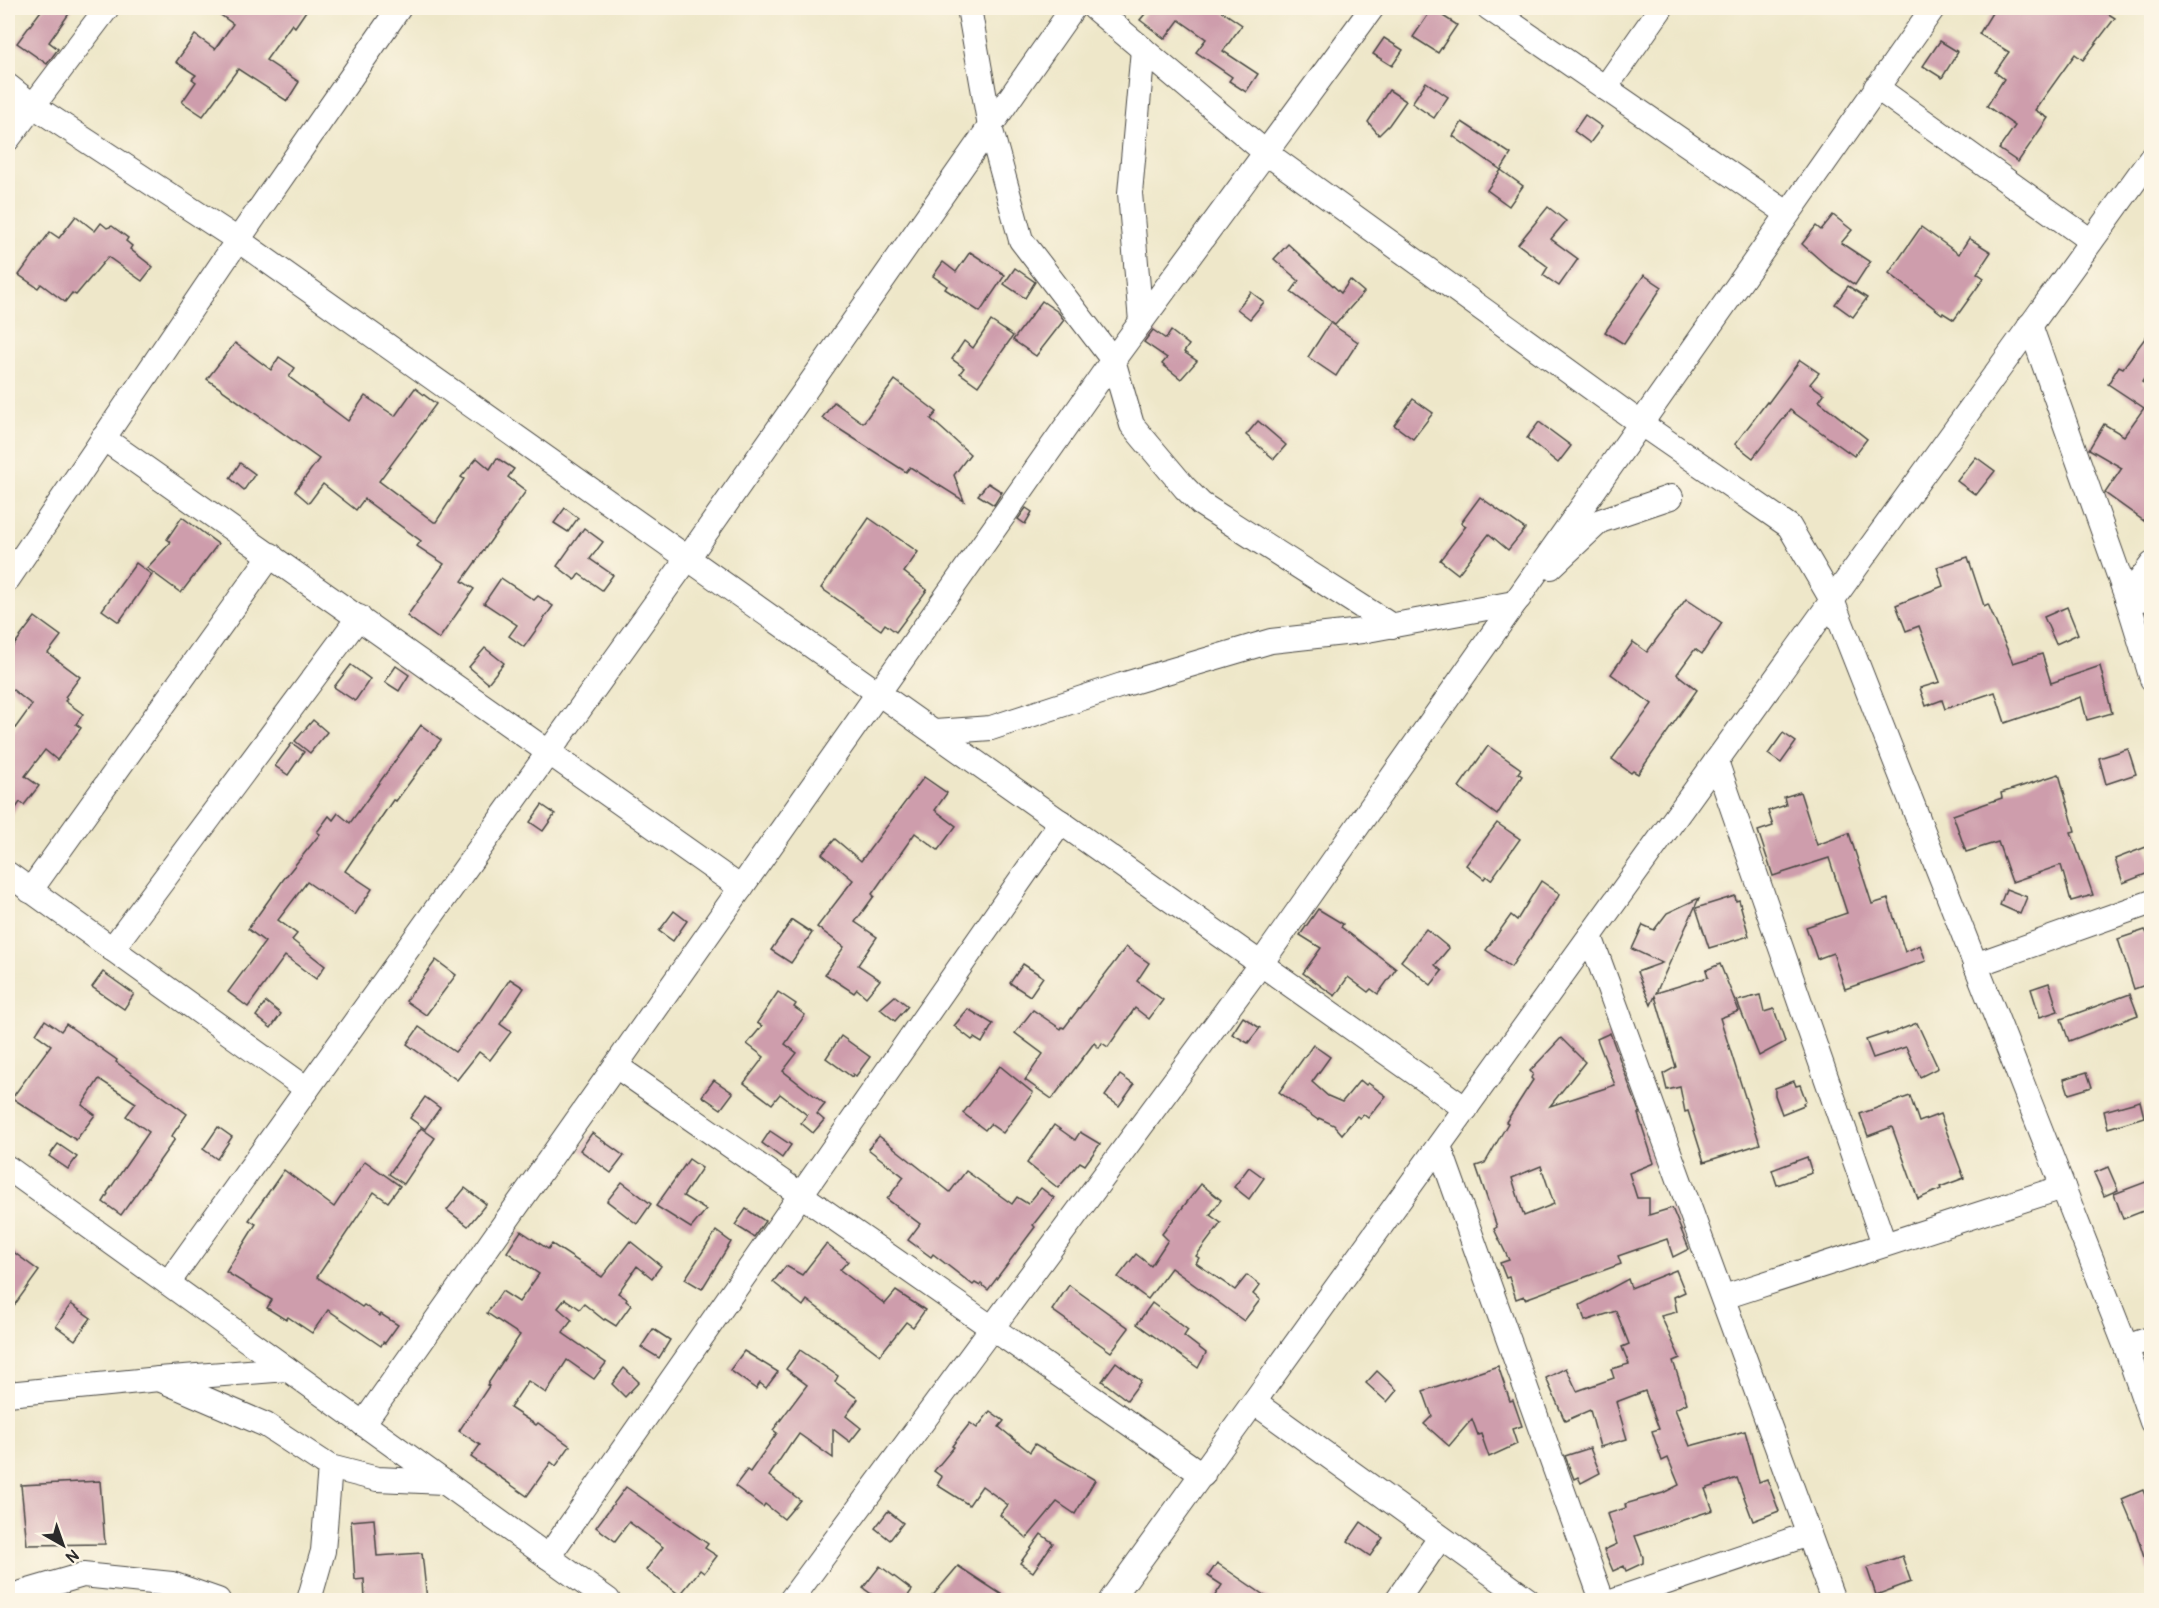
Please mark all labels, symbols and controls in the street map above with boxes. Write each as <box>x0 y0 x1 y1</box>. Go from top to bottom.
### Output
north arrow <box>33 1515 93 1575</box>
text: N <box>61 1545 83 1567</box>

